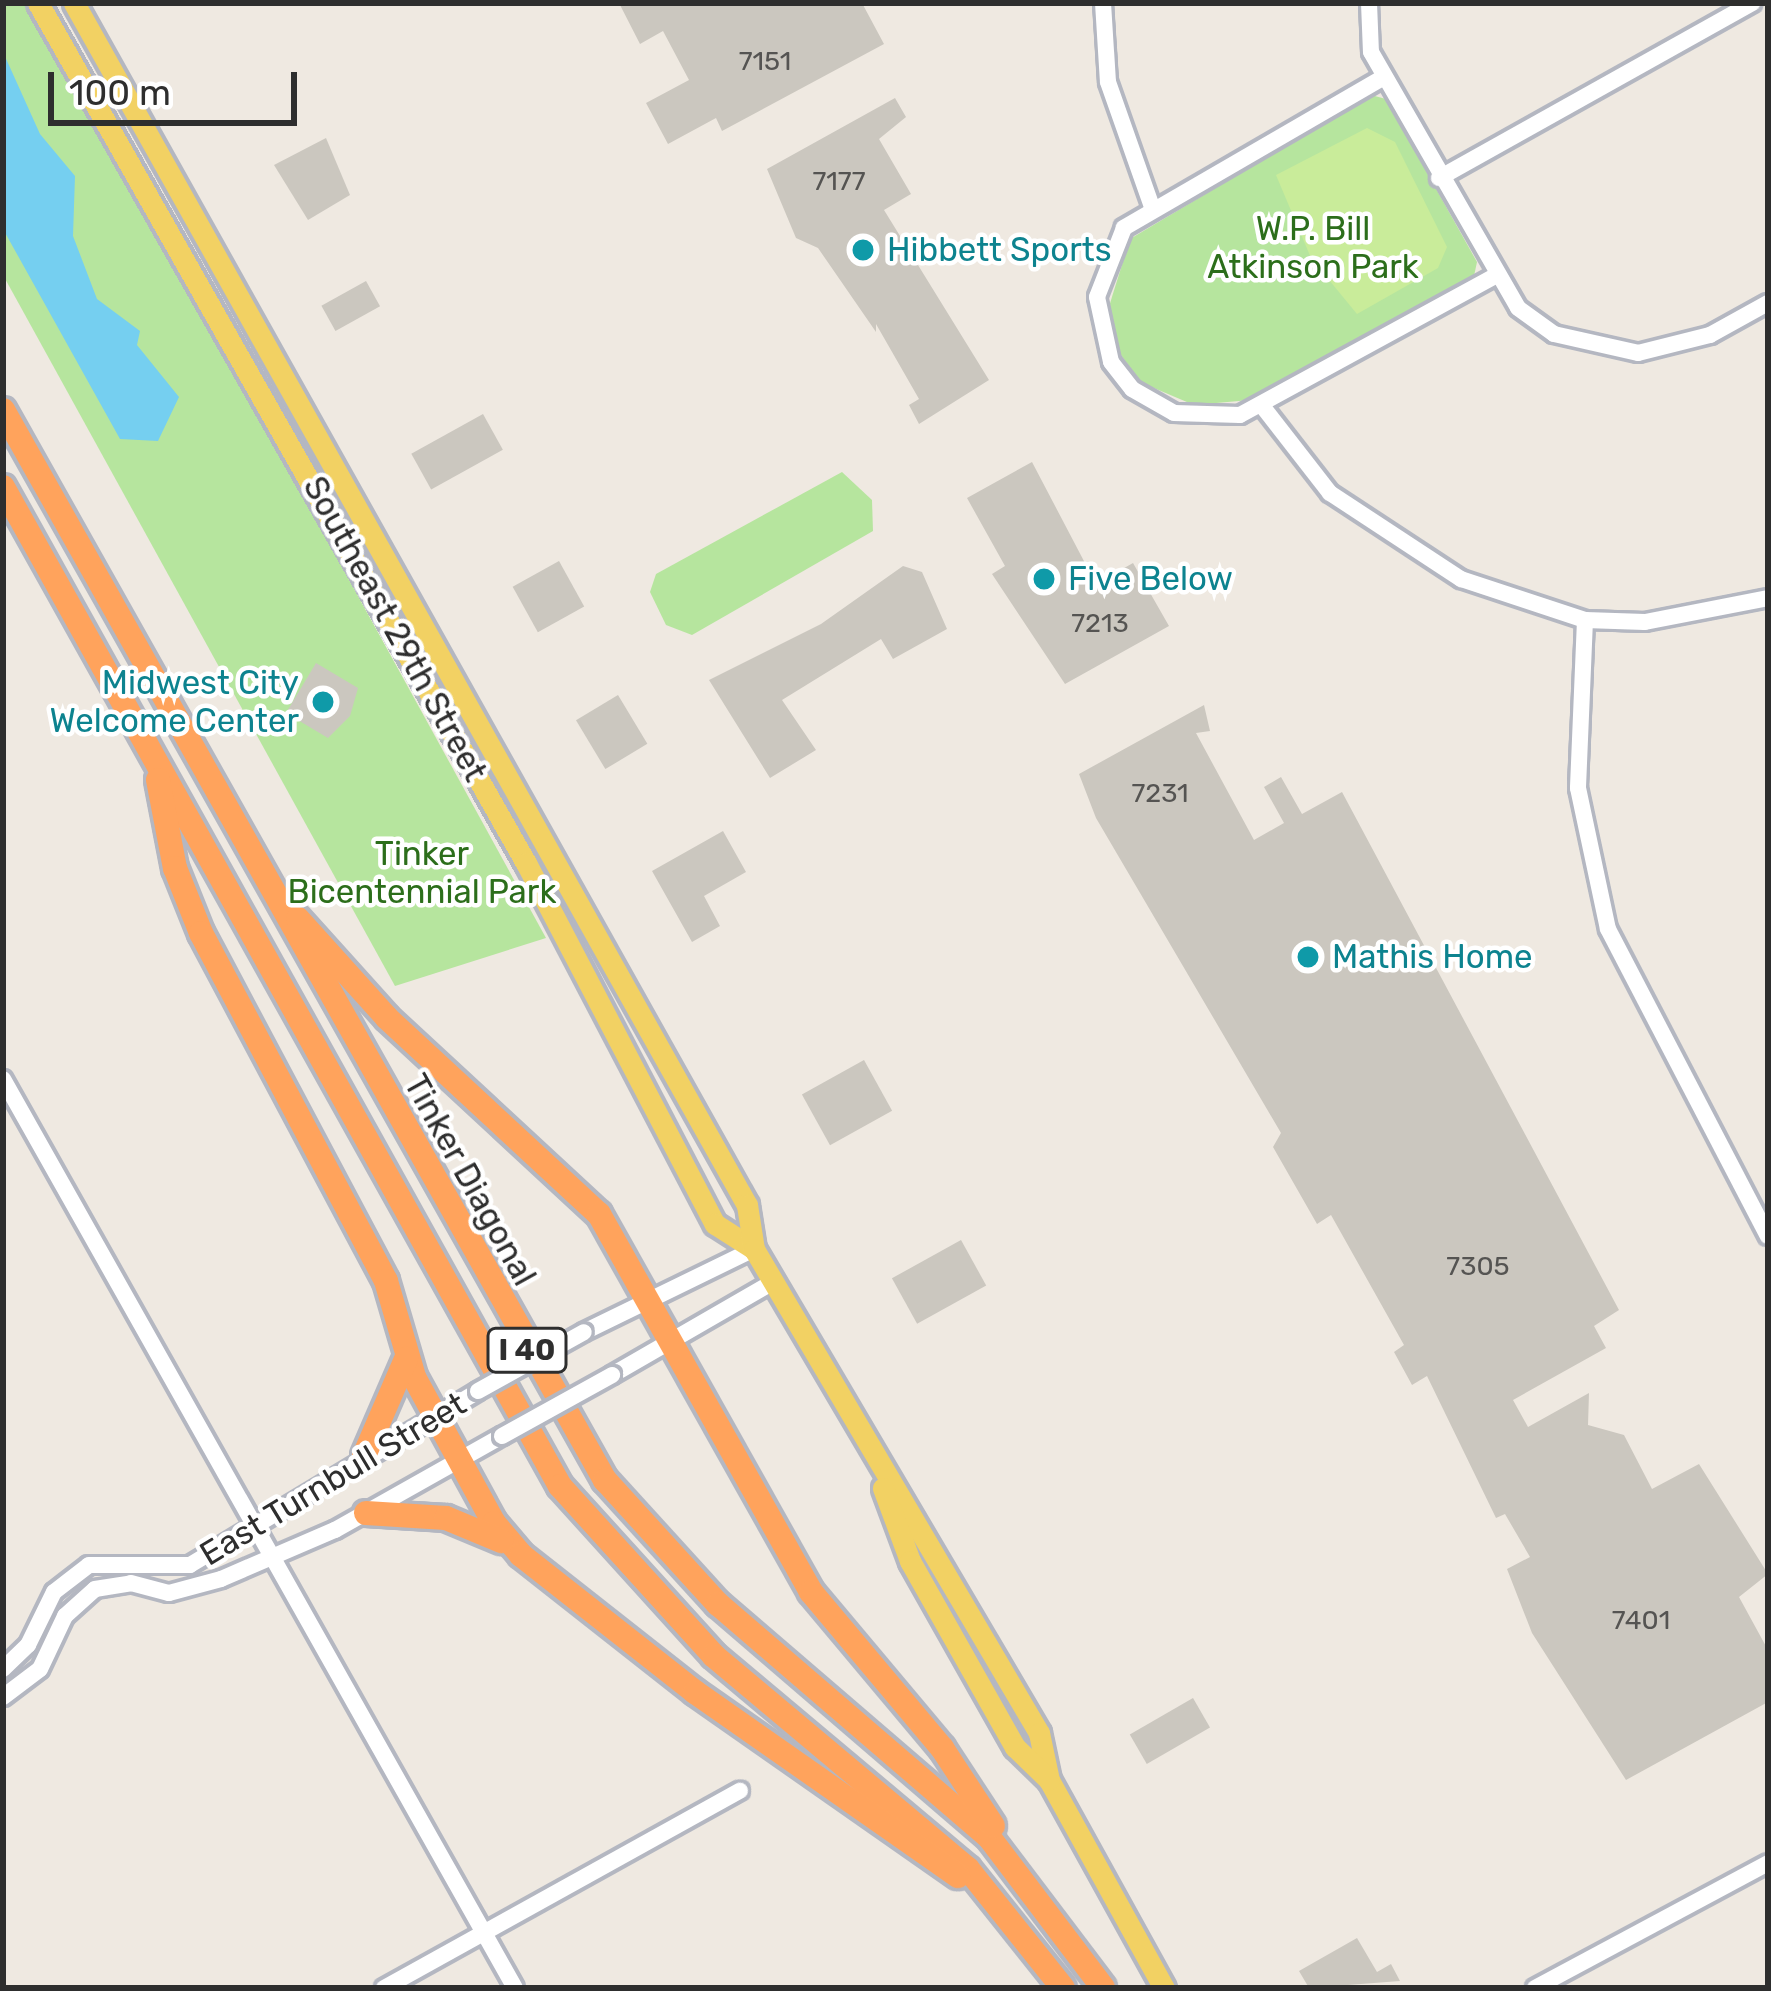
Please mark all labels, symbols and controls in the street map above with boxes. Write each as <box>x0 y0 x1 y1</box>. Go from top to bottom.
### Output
house number: 7151 <box>739 46 791 78</box>
scale bar <box>54 48 303 122</box>
text: 100 m <box>69 71 171 114</box>
house number: 7177 <box>812 166 866 198</box>
park label: W.P. Bill Atkinson Park <box>1207 209 1419 287</box>
place label: Hibbett Sports <box>887 230 1111 270</box>
marker: Hibbett Sports <box>850 237 876 263</box>
street label: Southeast 29th Street <box>295 470 495 788</box>
place label: Five Below <box>1068 559 1233 599</box>
marker: Five Below <box>1031 566 1057 592</box>
house number: 7213 <box>1071 608 1129 640</box>
place label: Midwest City Welcome Center <box>50 663 299 741</box>
marker: Midwest City Welcome Center <box>310 689 336 715</box>
house number: 7231 <box>1132 778 1188 810</box>
park label: Tinker Bicentennial Park <box>288 834 556 912</box>
place label: Mathis Home <box>1332 937 1532 977</box>
marker: Mathis Home <box>1295 944 1321 970</box>
street label: Tinker Diagonal <box>395 1067 545 1293</box>
house number: 7305 <box>1446 1251 1510 1283</box>
road number: I 40 <box>485 1326 569 1374</box>
street label: East Turnbull Street <box>193 1384 473 1574</box>
house number: 7401 <box>1612 1605 1670 1637</box>

